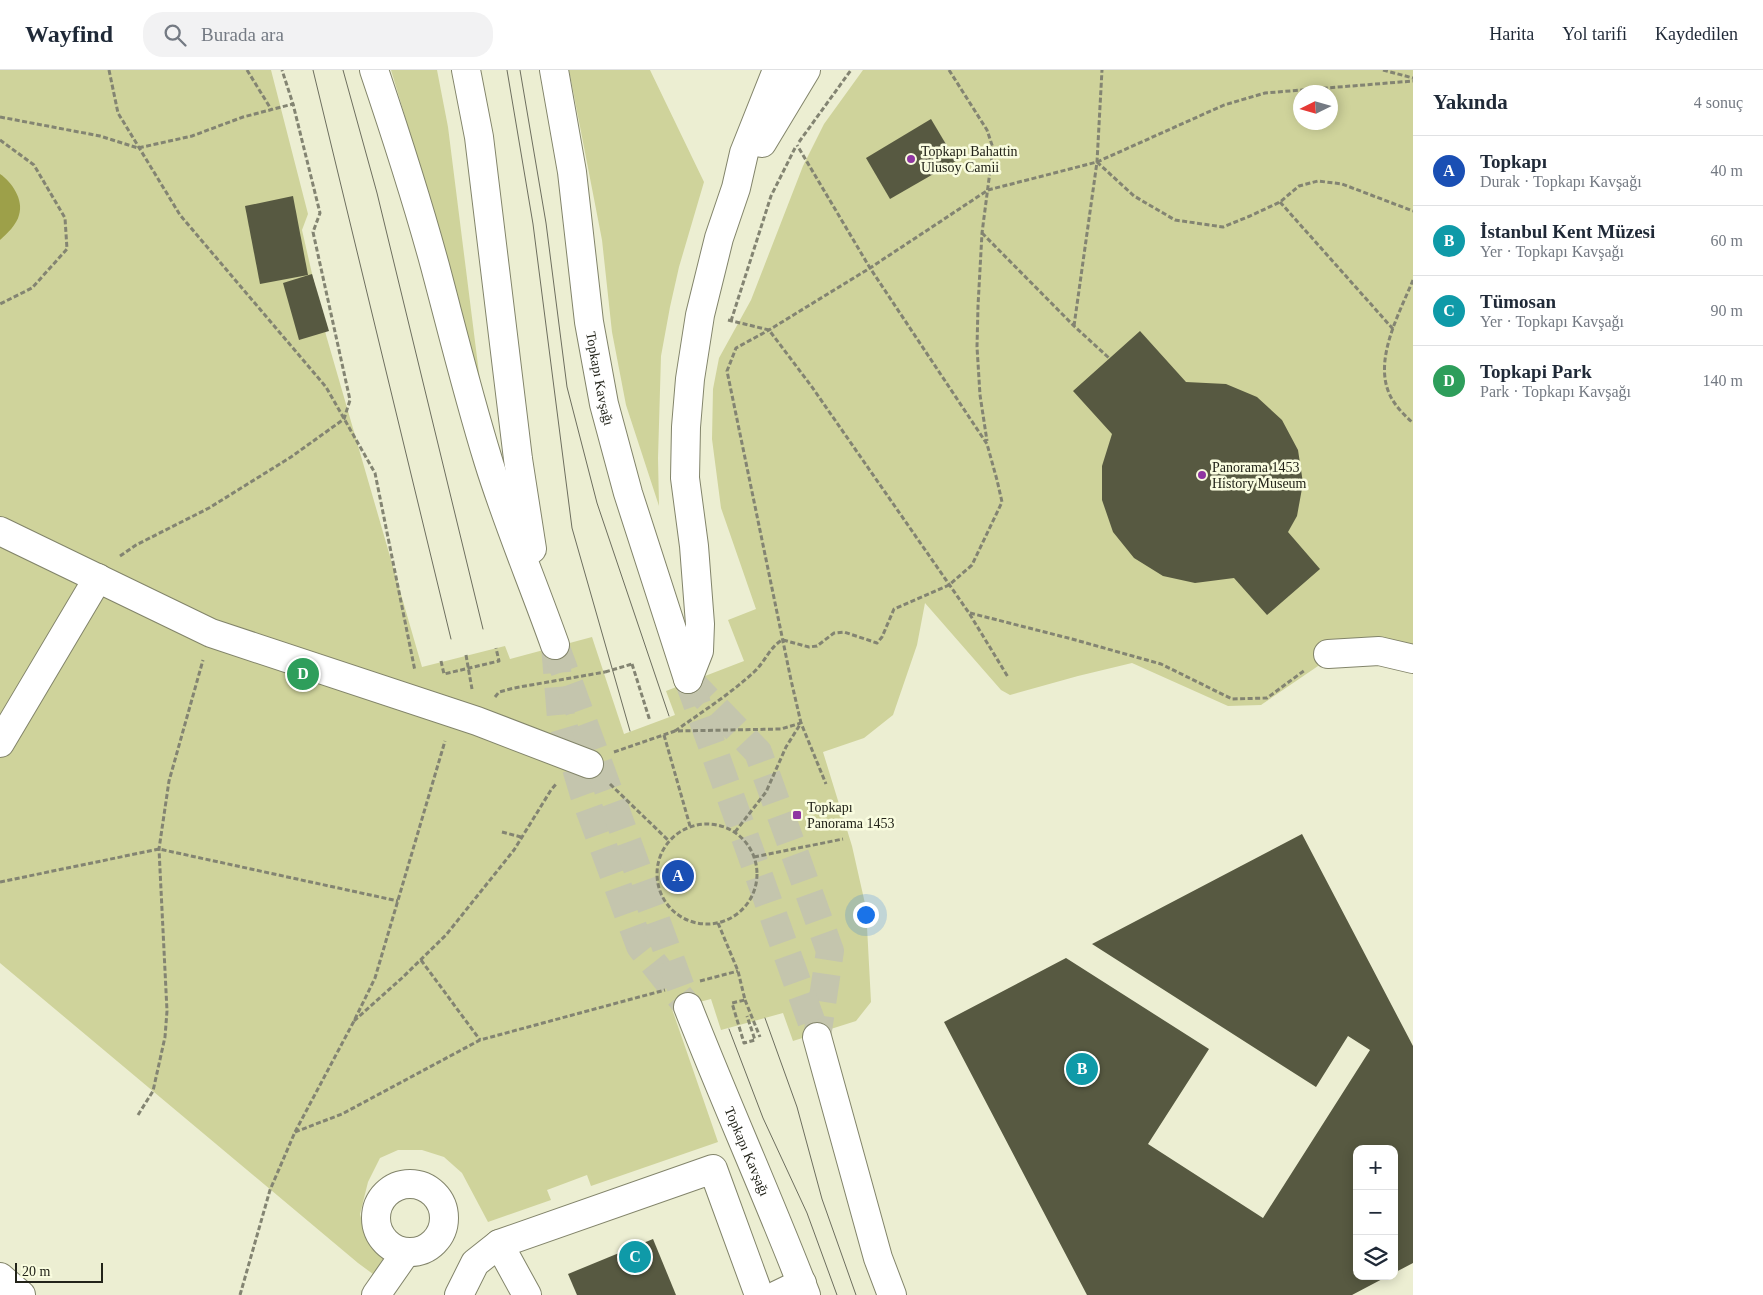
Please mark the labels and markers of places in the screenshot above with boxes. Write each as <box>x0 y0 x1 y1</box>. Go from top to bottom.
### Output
place label: Topkapı Bahattin Ulusoy Camii <box>921 144 1018 175</box>
marker: Topkapı Bahattin Ulusoy Camii <box>905 153 917 165</box>
place label: Panorama 1453 History Museum <box>1212 460 1307 491</box>
marker: Panorama 1453 History Museum <box>1196 469 1208 481</box>
pin: D <box>287 655 319 693</box>
place label: Topkapı Panorama 1453 <box>807 800 894 831</box>
marker: Topkapı Panorama 1453 <box>791 809 803 821</box>
pin: A <box>662 857 694 895</box>
pin: B <box>1066 1050 1098 1088</box>
pin: C <box>619 1238 651 1276</box>

